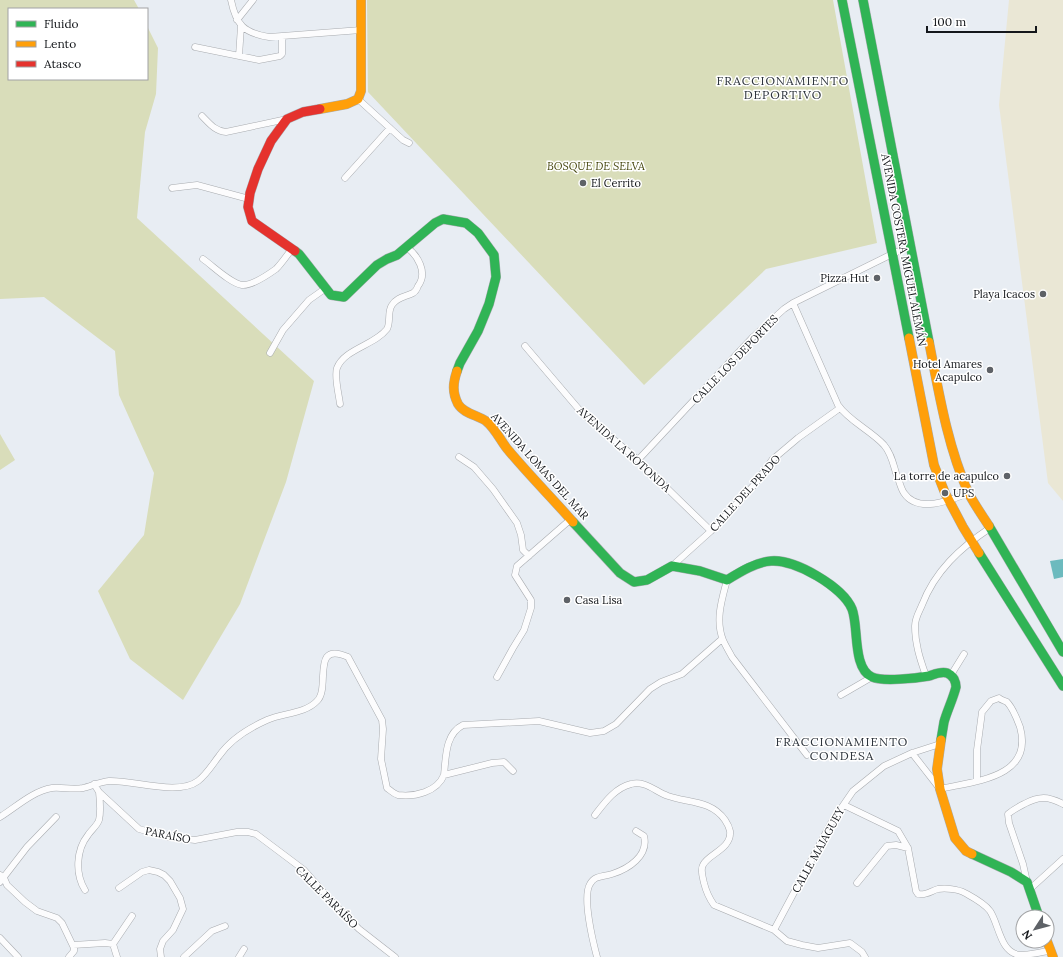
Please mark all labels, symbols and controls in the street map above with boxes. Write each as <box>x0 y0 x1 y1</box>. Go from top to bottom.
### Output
legend <box>8 8 148 80</box>
scale bar <box>927 8 1036 34</box>
text: 100 m <box>933 14 966 29</box>
text: Fluido <box>44 16 79 31</box>
text: Lento <box>44 36 76 51</box>
text: Atasco <box>43 56 81 71</box>
district label: FRACCIONAMIENTO DEPORTIVO <box>717 73 849 102</box>
street label: AVENIDA COSTERA MIGUEL ALEMÁN <box>878 151 930 348</box>
park label: BOSQUE DE SELVA <box>547 159 645 173</box>
place label: El Cerrito <box>591 176 641 190</box>
marker: El Cerrito <box>578 178 588 188</box>
place label: Pizza Hut <box>820 271 870 285</box>
marker: Pizza Hut <box>872 273 882 283</box>
place label: Playa Icacos <box>973 287 1035 301</box>
marker: Playa Icacos <box>1038 289 1048 299</box>
street label: CALLE LOS DEPORTES <box>689 312 781 406</box>
place label: Hotel Amares Acapulco <box>913 357 982 384</box>
marker: Hotel Amares Acapulco <box>985 365 995 375</box>
street label: AVENIDA LA ROTONDA <box>574 403 675 495</box>
street label: AVENIDA LOMAS DEL MAR <box>488 409 592 523</box>
street label: CALLE DEL PRADO <box>707 451 783 534</box>
place label: La torre de acapulco <box>894 469 999 483</box>
marker: La torre de acapulco <box>1002 471 1012 481</box>
place label: UPS <box>953 486 974 500</box>
marker: UPS <box>940 488 950 498</box>
place label: Casa Lisa <box>575 593 623 607</box>
marker: Casa Lisa <box>562 595 572 605</box>
district label: FRACCIONAMIENTO CONDESA <box>776 734 908 763</box>
street label: CALLE MAJAGUEY <box>789 804 848 895</box>
street label: PARAÍSO <box>144 824 192 846</box>
street label: CALLE PARAÍSO <box>293 863 362 932</box>
north arrow <box>1015 909 1055 949</box>
text: N <box>1018 927 1035 942</box>

